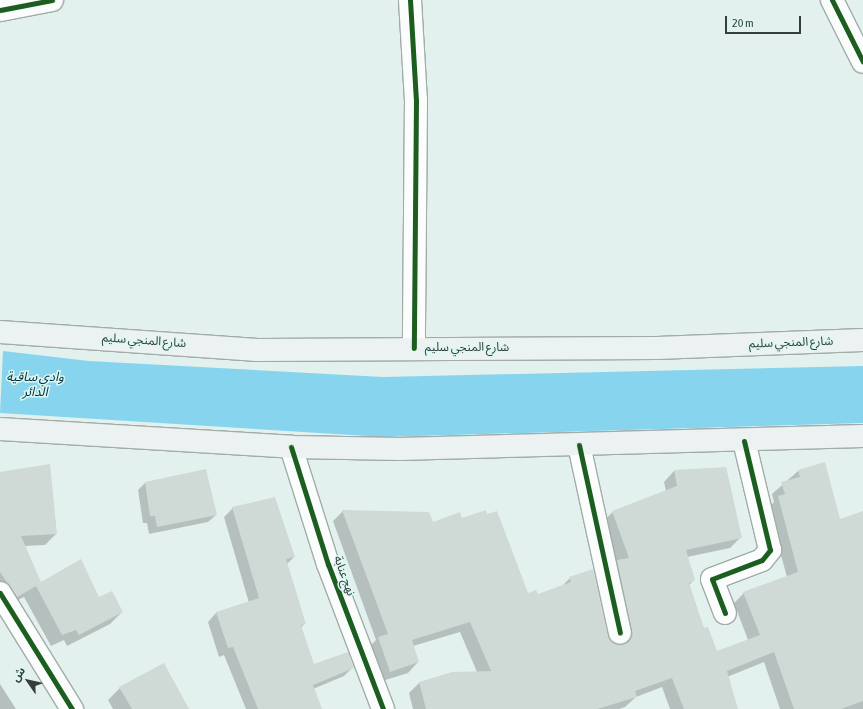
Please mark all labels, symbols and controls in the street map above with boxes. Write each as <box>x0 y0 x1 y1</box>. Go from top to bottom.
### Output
scale bar <box>727 8 803 34</box>
text: 20 m <box>732 16 754 30</box>
street label: شارع المنجي سليم <box>101 331 187 351</box>
street label: شارع المنجي سليم <box>749 334 833 352</box>
street label: شارع المنجي سليم <box>425 341 509 355</box>
water label: وادي ساقية الدائر <box>6 370 64 401</box>
street label: نهج عنابة <box>330 554 358 598</box>
north arrow <box>8 661 48 701</box>
text: ش <box>9 665 27 684</box>

